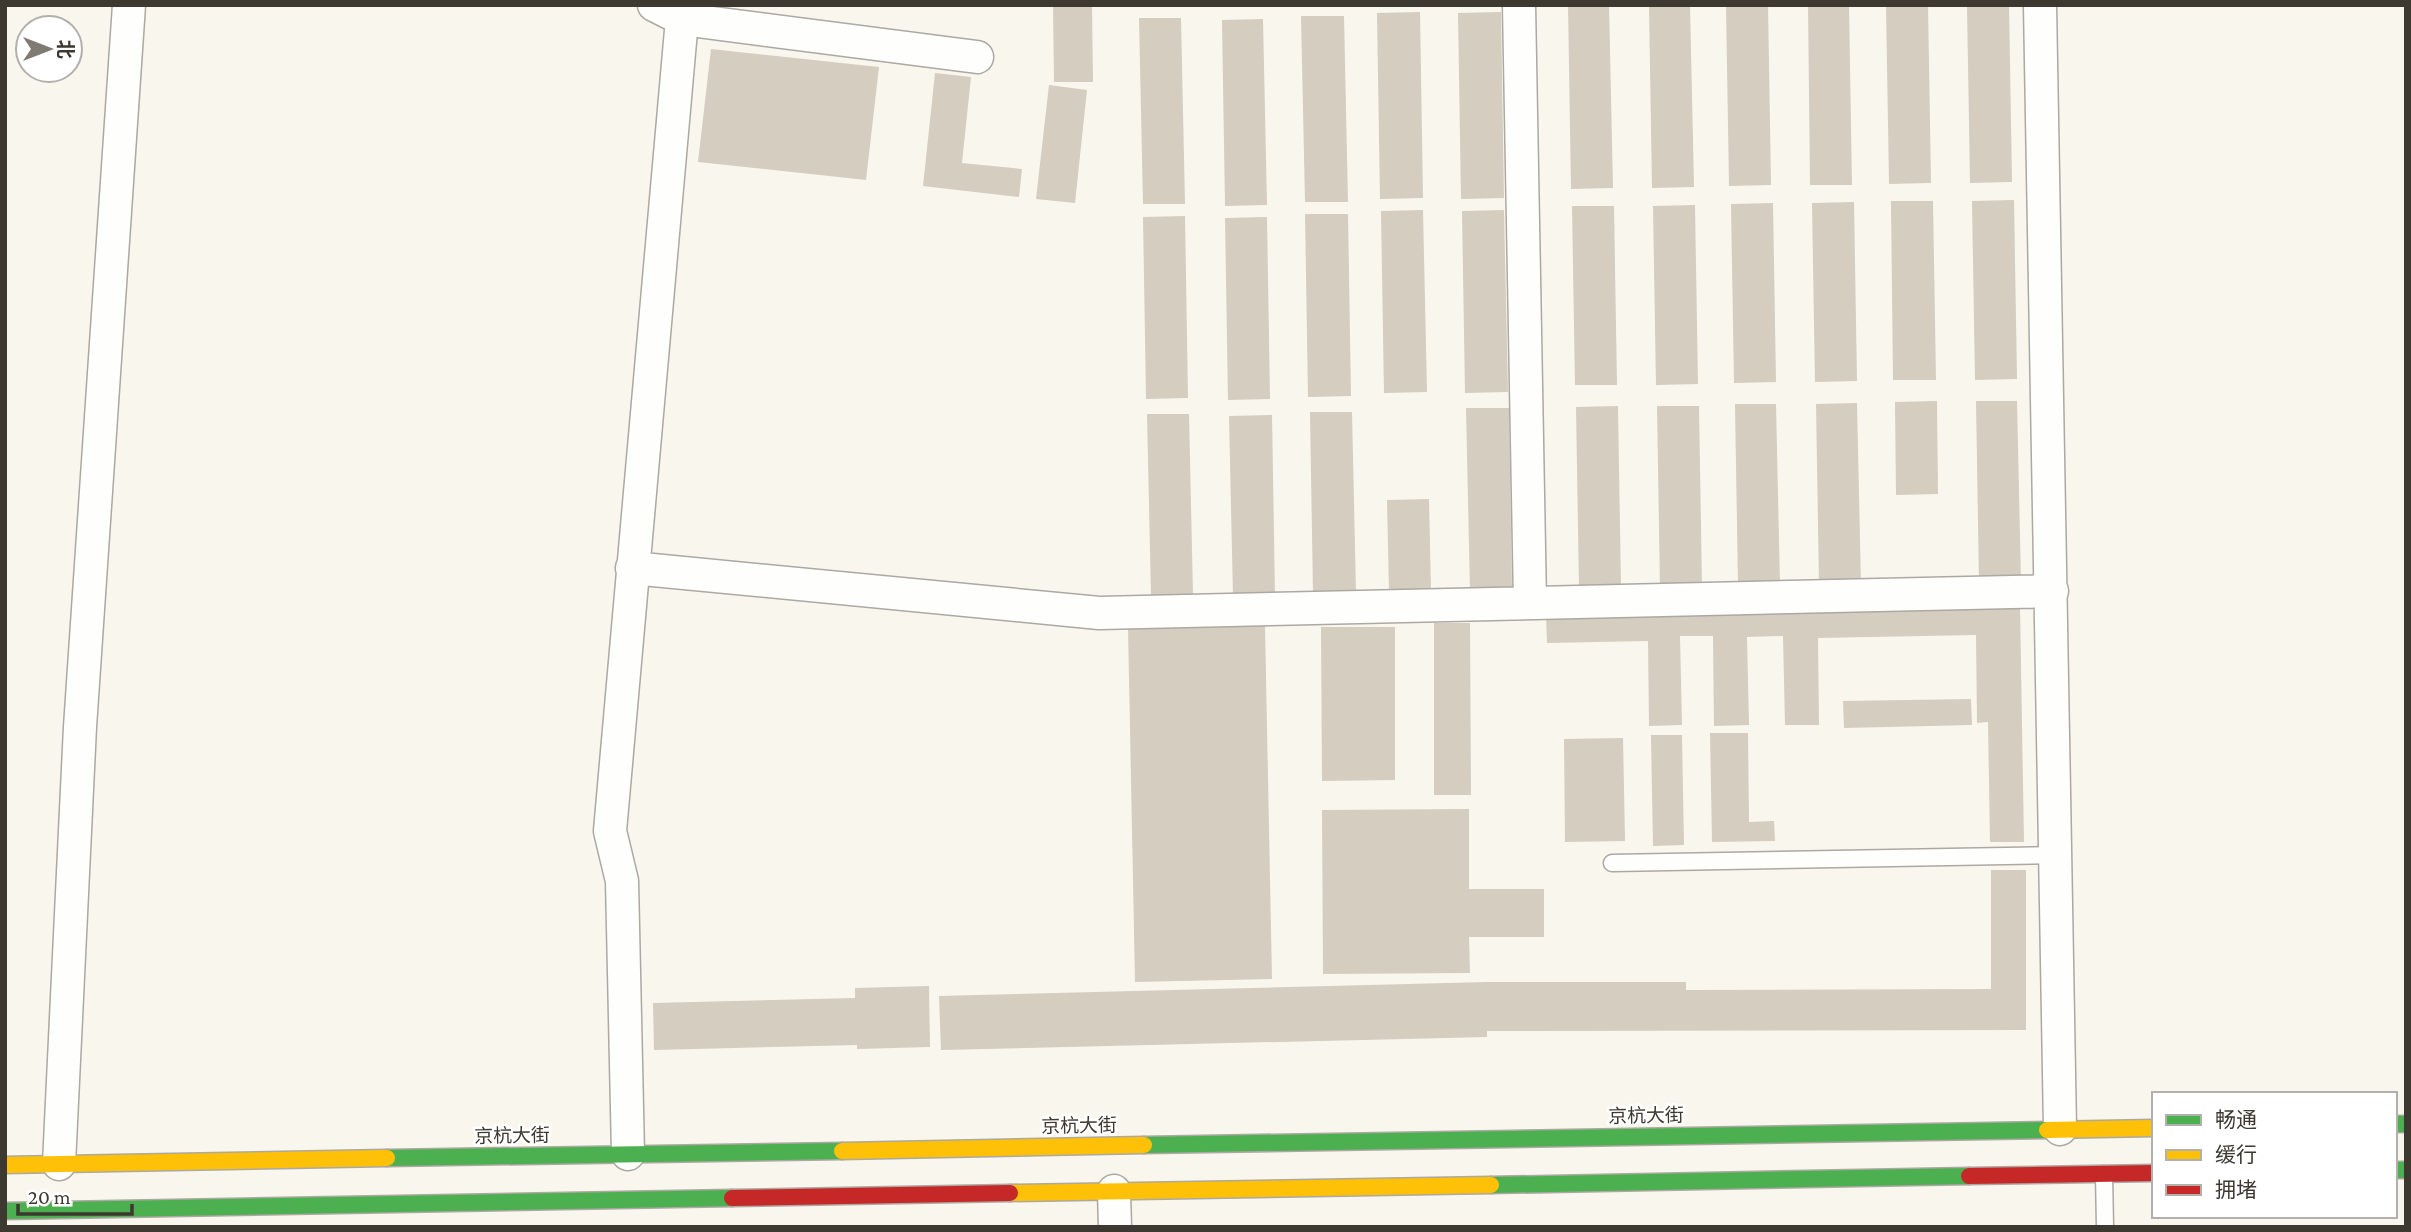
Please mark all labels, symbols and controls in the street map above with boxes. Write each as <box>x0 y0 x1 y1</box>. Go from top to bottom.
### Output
north arrow <box>14 14 84 84</box>
text: 北 <box>55 39 76 59</box>
legend <box>2152 1092 2397 1218</box>
street label: 京杭大街 <box>1608 1104 1684 1127</box>
text: 畅通 <box>2215 1108 2257 1132</box>
street label: 京杭大街 <box>1041 1114 1117 1137</box>
street label: 京杭大街 <box>474 1124 550 1147</box>
text: 缓行 <box>2215 1143 2257 1167</box>
scale bar <box>18 1172 131 1216</box>
text: 拥堵 <box>2215 1178 2257 1202</box>
text: 20 m <box>28 1185 71 1209</box>

